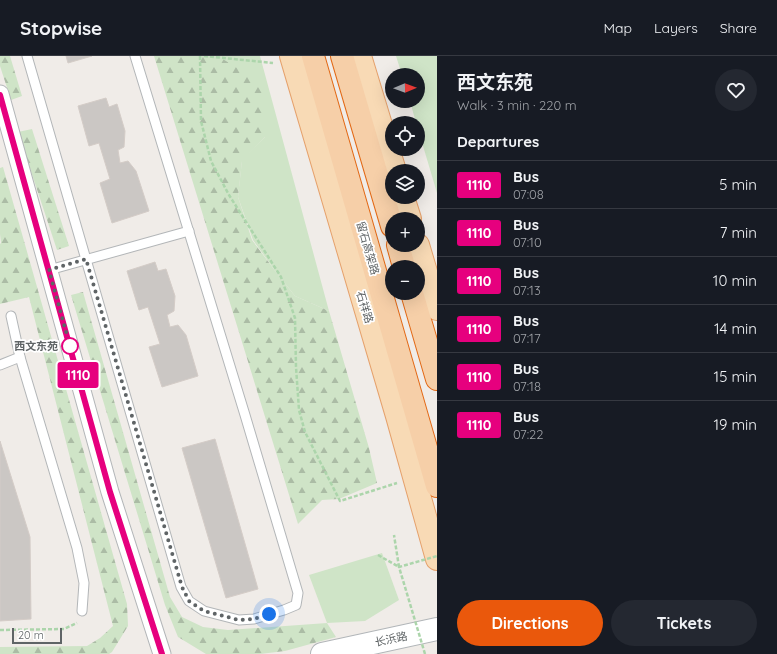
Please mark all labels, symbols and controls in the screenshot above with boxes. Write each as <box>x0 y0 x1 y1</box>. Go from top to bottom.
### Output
text: Stopwise <box>20 16 102 40</box>
text: Map <box>603 19 632 37</box>
text: Layers <box>654 19 698 37</box>
text: Share <box>720 19 757 37</box>
north arrow <box>385 68 425 108</box>
map controls <box>385 68 425 300</box>
button: heart <box>715 69 757 111</box>
text: 西文东苑 <box>457 70 533 94</box>
text: Walk · 3 min · 220 m <box>457 97 577 113</box>
button: locate <box>385 116 425 156</box>
text: Departures <box>457 132 539 151</box>
button: layers <box>385 164 425 204</box>
text: Bus <box>513 167 539 186</box>
text: 5 min <box>719 175 757 194</box>
text: 1110 <box>467 176 491 194</box>
text: 07:08 <box>513 186 544 202</box>
button: + <box>385 212 425 252</box>
text: Bus <box>513 215 539 234</box>
street label: 留石高架路 <box>354 220 382 276</box>
text: 7 min <box>720 223 757 242</box>
text: 1110 <box>467 224 491 242</box>
text: 07:10 <box>513 234 542 250</box>
button: − <box>385 260 425 300</box>
text: Bus <box>513 263 539 282</box>
text: 10 min <box>713 271 757 290</box>
text: 1110 <box>467 272 491 290</box>
text: 07:13 <box>513 282 541 298</box>
street label: 石祥路 <box>353 289 377 325</box>
text: Bus <box>513 311 539 330</box>
text: 14 min <box>714 319 757 338</box>
text: 1110 <box>467 320 491 338</box>
text: 07:17 <box>513 330 541 346</box>
marker: 西文东苑 <box>61 337 79 355</box>
place label: 西文东苑 <box>14 339 58 353</box>
text: Bus <box>513 359 539 378</box>
line badge: 1110 <box>50 362 106 388</box>
text: 1110 <box>66 366 90 384</box>
text: 15 min <box>714 367 757 386</box>
text: 1110 <box>467 368 491 386</box>
text: 07:18 <box>513 378 541 394</box>
text: Bus <box>513 407 539 426</box>
text: 19 min <box>713 415 757 434</box>
text: 1110 <box>467 416 491 434</box>
text: 07:22 <box>513 426 544 442</box>
button: Directions <box>457 600 603 646</box>
button: Tickets <box>611 600 757 646</box>
your location <box>259 604 279 624</box>
scale bar <box>12 626 62 645</box>
text: 20 m <box>18 628 44 642</box>
street label: 长浜路 <box>373 629 409 649</box>

